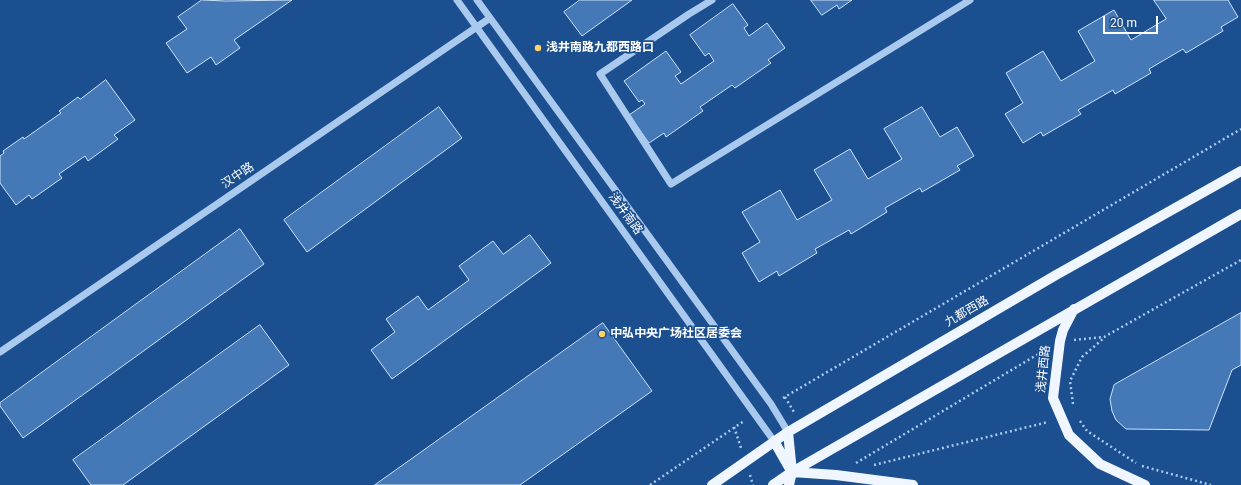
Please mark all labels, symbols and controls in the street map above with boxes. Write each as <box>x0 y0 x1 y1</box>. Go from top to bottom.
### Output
scale bar <box>1105 8 1160 34</box>
text: 20 m <box>1110 16 1137 30</box>
place label: 浅井南路九都西路口 <box>546 41 654 55</box>
marker: 浅井南路九都西路口 <box>533 43 543 53</box>
street label: 汉中路 <box>219 160 257 192</box>
street label: 浅井南路 <box>605 190 645 238</box>
street label: 九都西路 <box>943 294 991 330</box>
place label: 中弘中央广场社区居委会 <box>610 327 742 341</box>
marker: 中弘中央广场社区居委会 <box>597 329 607 339</box>
street label: 浅井西路 <box>1034 344 1054 394</box>

